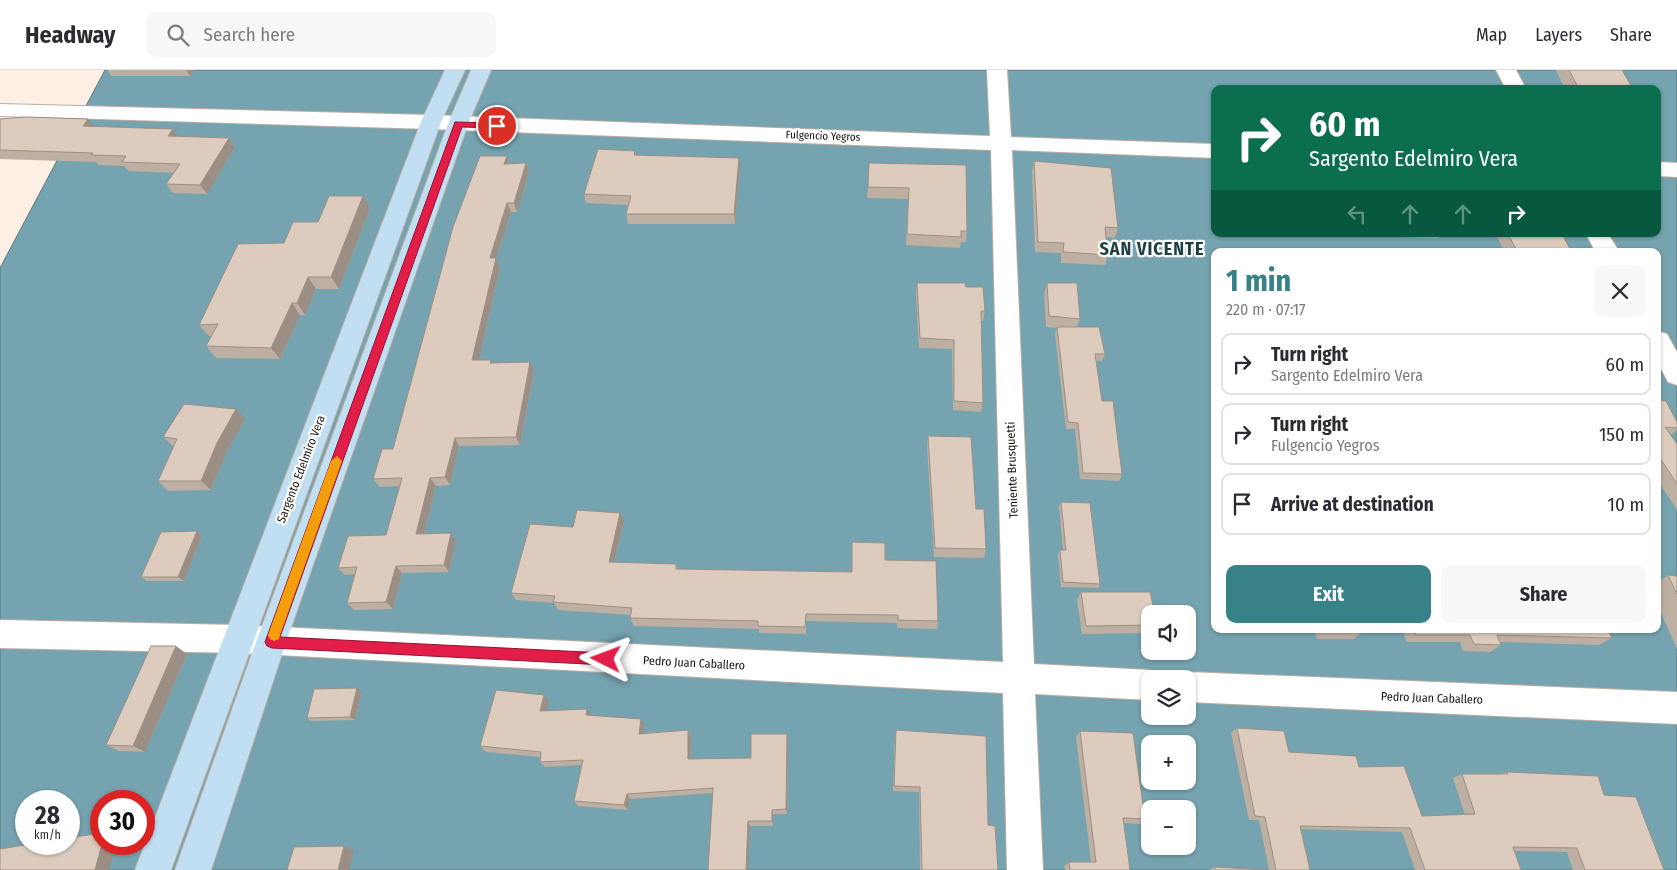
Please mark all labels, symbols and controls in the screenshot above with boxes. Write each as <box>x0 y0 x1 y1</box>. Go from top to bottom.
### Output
search box <box>146 12 496 57</box>
text: Headway <box>25 21 116 49</box>
icon: search <box>164 21 192 49</box>
text: Search here <box>204 23 295 46</box>
text: Map <box>1476 24 1507 46</box>
text: Layers <box>1535 24 1582 46</box>
text: Share <box>1610 24 1652 46</box>
text: 60 m <box>1309 103 1380 145</box>
pin <box>476 105 518 147</box>
icon: right <box>1226 105 1291 170</box>
icon: arrive <box>483 112 511 140</box>
street label: Fulgencio Yegros <box>785 128 861 144</box>
text: Sargento Edelmiro Vera <box>1309 145 1518 172</box>
icon: left <box>1343 200 1371 228</box>
icon: ahead <box>1396 200 1424 228</box>
icon: ahead <box>1449 200 1477 228</box>
icon: right <box>1502 200 1530 228</box>
district label: SAN VICENTE <box>1100 238 1204 260</box>
text: 1 min <box>1226 263 1291 299</box>
button: close <box>1594 265 1646 317</box>
text: 220 m · 07:17 <box>1226 300 1305 319</box>
text: Turn right <box>1271 343 1348 366</box>
icon: right <box>1228 350 1256 378</box>
text: 60 m <box>1606 353 1644 376</box>
text: Sargento Edelmiro Vera <box>1271 366 1423 385</box>
street label: Sargento Edelmiro Vera <box>274 413 328 525</box>
text: Turn right <box>1271 413 1348 436</box>
icon: right <box>1228 420 1256 448</box>
street label: Teniente Brusquetti <box>1003 421 1021 519</box>
text: 150 m <box>1599 423 1644 446</box>
text: Fulgencio Yegros <box>1271 436 1380 455</box>
icon: arrive <box>1228 490 1256 518</box>
text: Arrive at destination <box>1271 493 1434 516</box>
text: 10 m <box>1608 493 1644 516</box>
button: Exit <box>1226 565 1431 623</box>
button: Share <box>1441 565 1646 623</box>
map controls <box>1141 605 1196 855</box>
button: sound <box>1141 605 1196 660</box>
position arrow <box>579 632 631 684</box>
street label: Pedro Juan Caballero <box>643 653 745 673</box>
button: layers <box>1141 670 1196 725</box>
street label: Pedro Juan Caballero <box>1381 689 1483 707</box>
button: + <box>1141 735 1196 790</box>
speed limit sign: 30 <box>90 790 155 855</box>
button: − <box>1141 800 1196 855</box>
text: 28 <box>35 801 60 831</box>
text: km/h <box>34 828 61 842</box>

